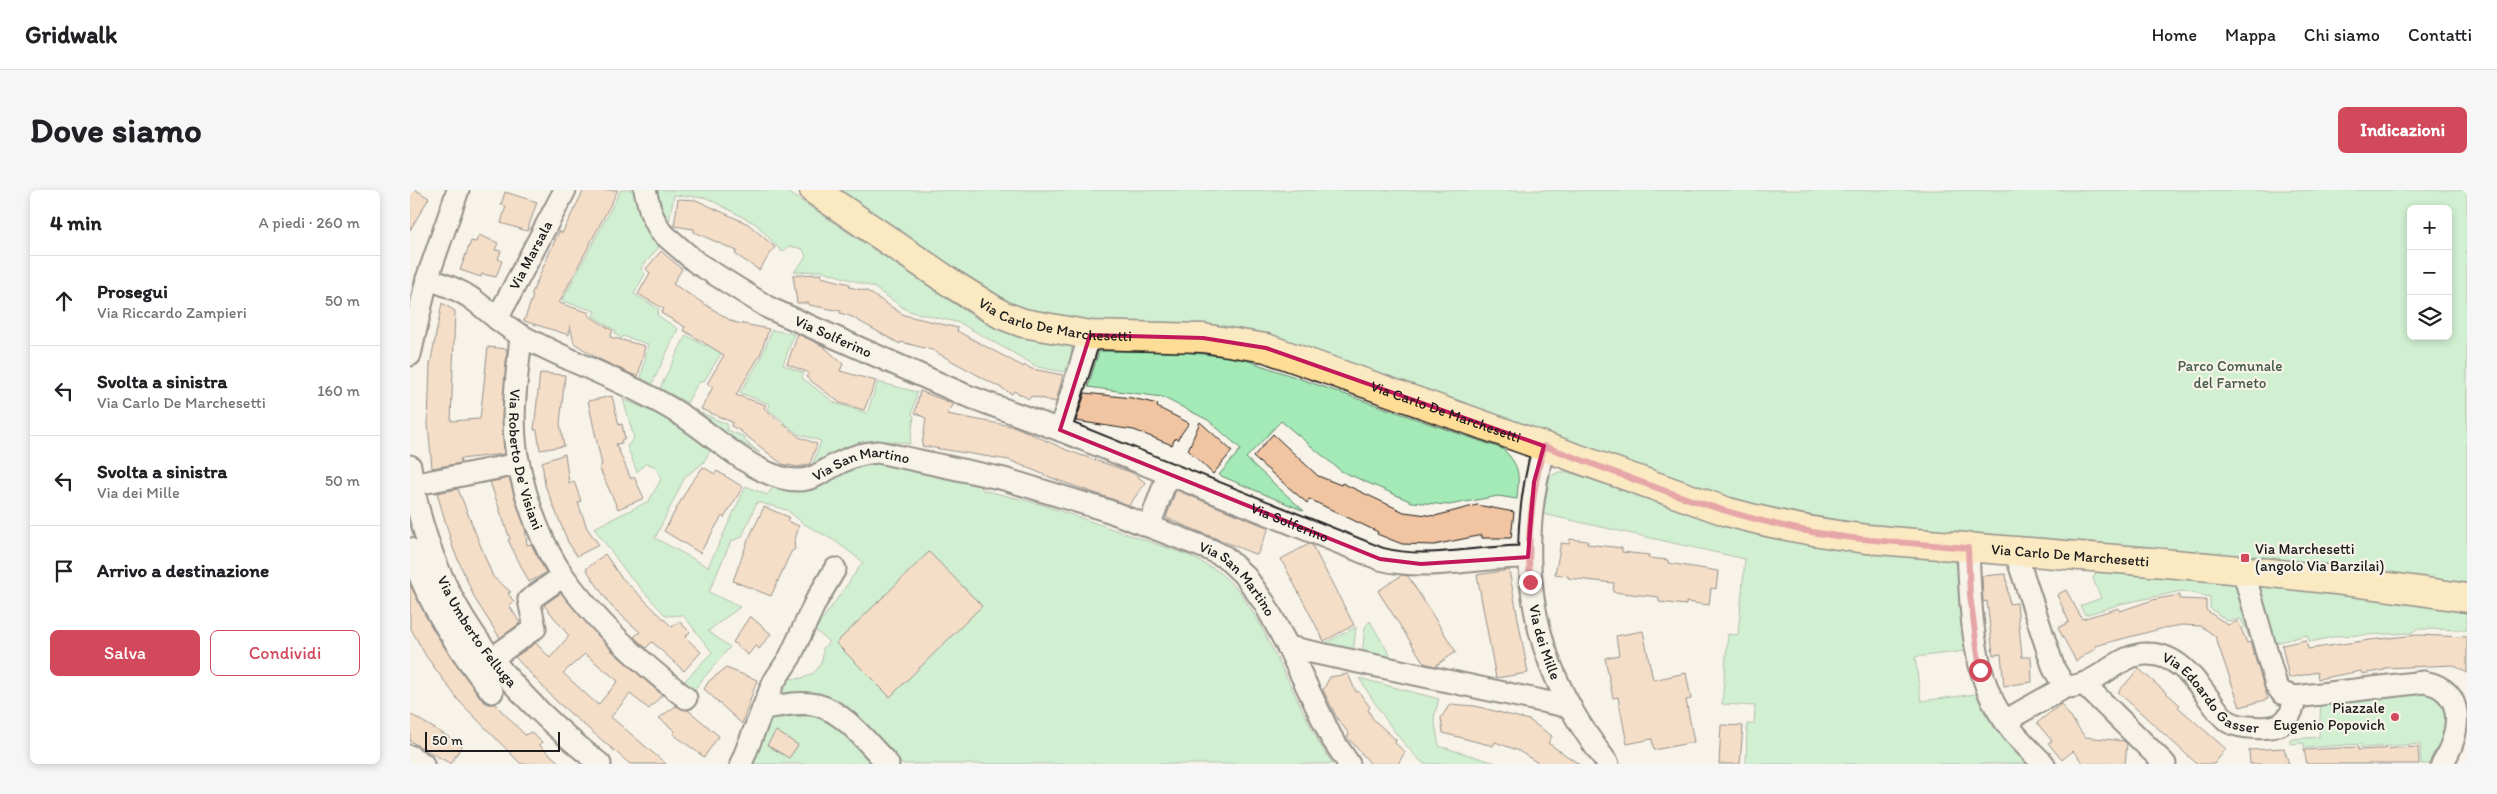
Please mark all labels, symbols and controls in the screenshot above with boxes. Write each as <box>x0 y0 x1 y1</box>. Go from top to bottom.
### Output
text: Gridwalk <box>25 20 117 49</box>
text: Home <box>2152 24 2197 46</box>
text: Mappa <box>2225 24 2276 46</box>
text: Chi siamo <box>2304 24 2380 46</box>
text: Contatti <box>2408 24 2472 46</box>
button: Indicazioni <box>2338 107 2467 153</box>
text: Dove siamo <box>30 109 202 151</box>
map controls <box>2407 205 2452 340</box>
button: + <box>2407 205 2452 250</box>
text: 4 min <box>50 210 102 235</box>
text: A piedi · 260 m <box>259 213 360 232</box>
street label: Via Marsala <box>505 217 556 293</box>
button: − <box>2407 250 2452 295</box>
text: Prosegui <box>97 280 168 303</box>
icon: ahead <box>50 287 78 315</box>
text: 50 m <box>325 291 360 310</box>
street label: Via Carlo De Marchesetti <box>975 294 1132 345</box>
button: layers <box>2407 295 2452 340</box>
text: Via Riccardo Zampieri <box>97 303 247 322</box>
street label: Via Solferino <box>792 312 875 361</box>
park label: Parco Comunale del Farneto <box>2177 357 2283 392</box>
text: Svolta a sinistra <box>97 370 227 393</box>
icon: left <box>50 377 78 405</box>
street label: Via Carlo De Marchesetti <box>1368 377 1524 447</box>
text: 160 m <box>317 381 360 400</box>
street label: Via Roberto De' Visiani <box>505 388 547 533</box>
text: Via Carlo De Marchesetti <box>97 393 266 412</box>
street label: Via San Martino <box>809 443 911 485</box>
text: Svolta a sinistra <box>97 460 227 483</box>
icon: left <box>50 467 78 495</box>
text: 50 m <box>325 471 360 490</box>
text: Via dei Mille <box>97 483 180 502</box>
street label: Via Solferino <box>1248 499 1331 546</box>
street label: Via San Martino <box>1197 537 1279 619</box>
street label: Via Carlo De Marchesetti <box>1990 540 2150 571</box>
place label: Via Marchesetti (angolo Via Barzilai) <box>2255 540 2384 575</box>
marker: Via Marchesetti (angolo Via Barzilai) <box>2239 552 2251 564</box>
icon: arrive <box>50 557 78 585</box>
text: Arrivo a destinazione <box>97 559 269 582</box>
route end <box>1519 571 1542 594</box>
street label: Via Umberto Felluga <box>433 573 521 691</box>
street label: Via dei Mille <box>1525 603 1565 682</box>
button: Salva <box>50 630 200 676</box>
button: Condividi <box>210 630 360 676</box>
street label: Via Edoardo Gasser <box>2160 648 2259 737</box>
route start <box>1969 659 1992 682</box>
place label: Piazzale Eugenio Popovich <box>2273 699 2385 734</box>
marker: Piazzale Eugenio Popovich <box>2389 711 2401 723</box>
scale bar <box>425 729 560 752</box>
text: 50 m <box>432 732 463 749</box>

